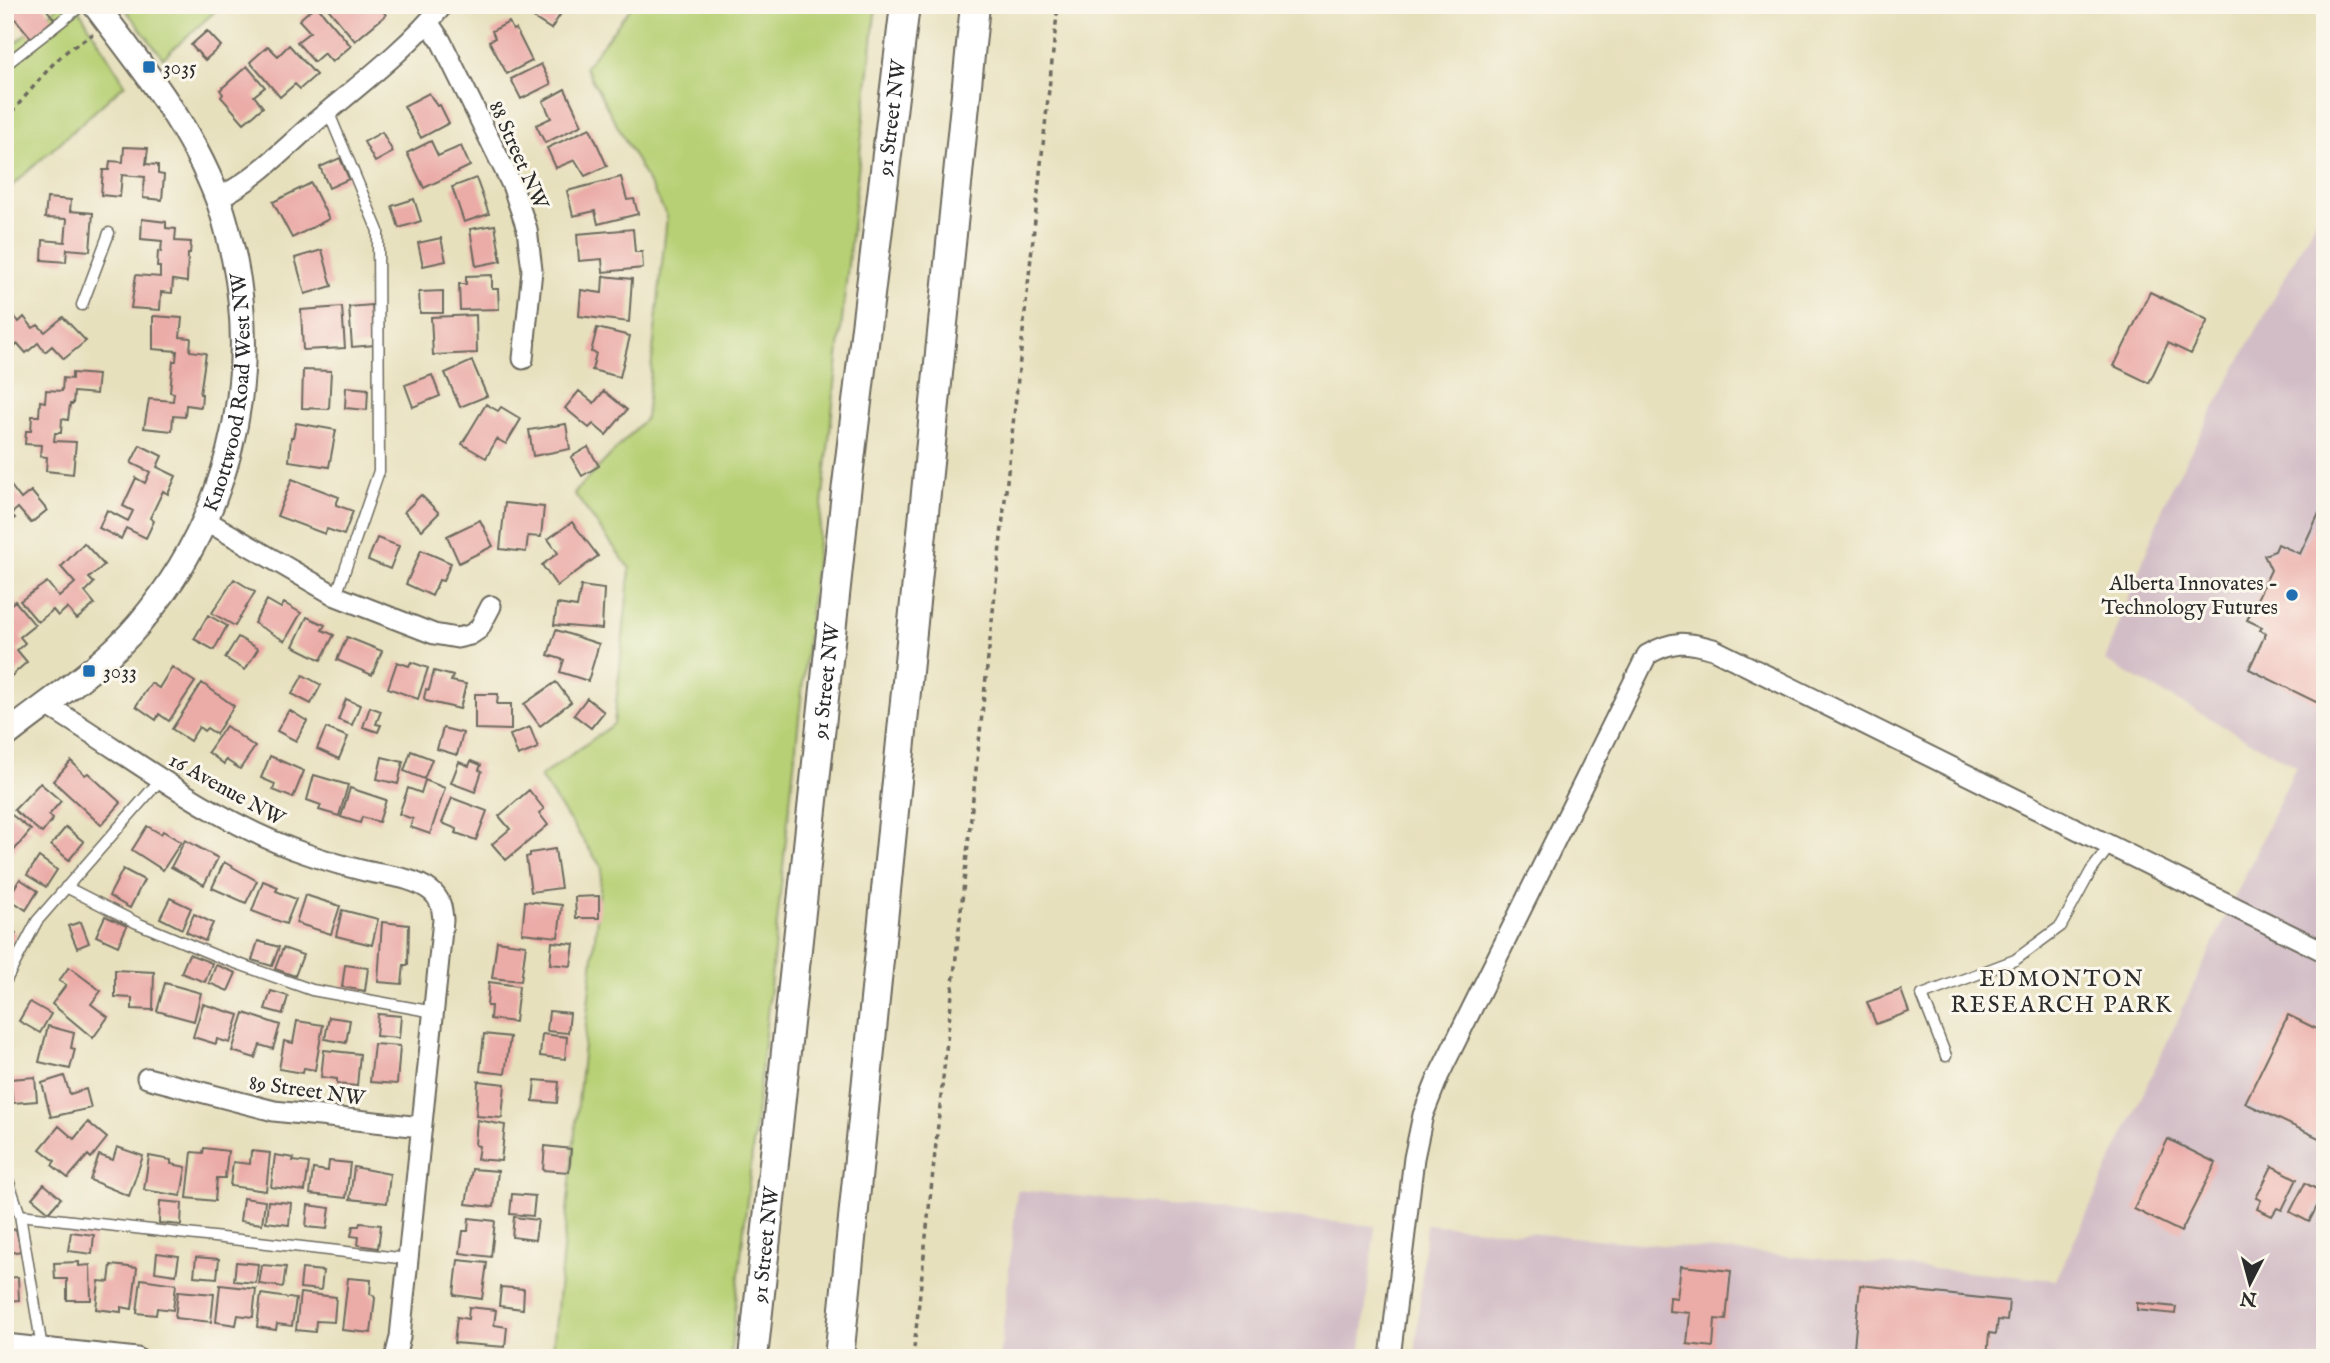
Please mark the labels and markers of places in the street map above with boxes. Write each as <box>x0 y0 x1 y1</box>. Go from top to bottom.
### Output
place label: 3035 <box>163 55 197 82</box>
marker: 3035 <box>141 59 157 75</box>
place label: Alberta Innovates - Technology Futures <box>2101 571 2278 622</box>
marker: Alberta Innovates - Technology Futures <box>2284 587 2300 603</box>
place label: 3033 <box>103 659 137 686</box>
marker: 3033 <box>81 663 97 679</box>

